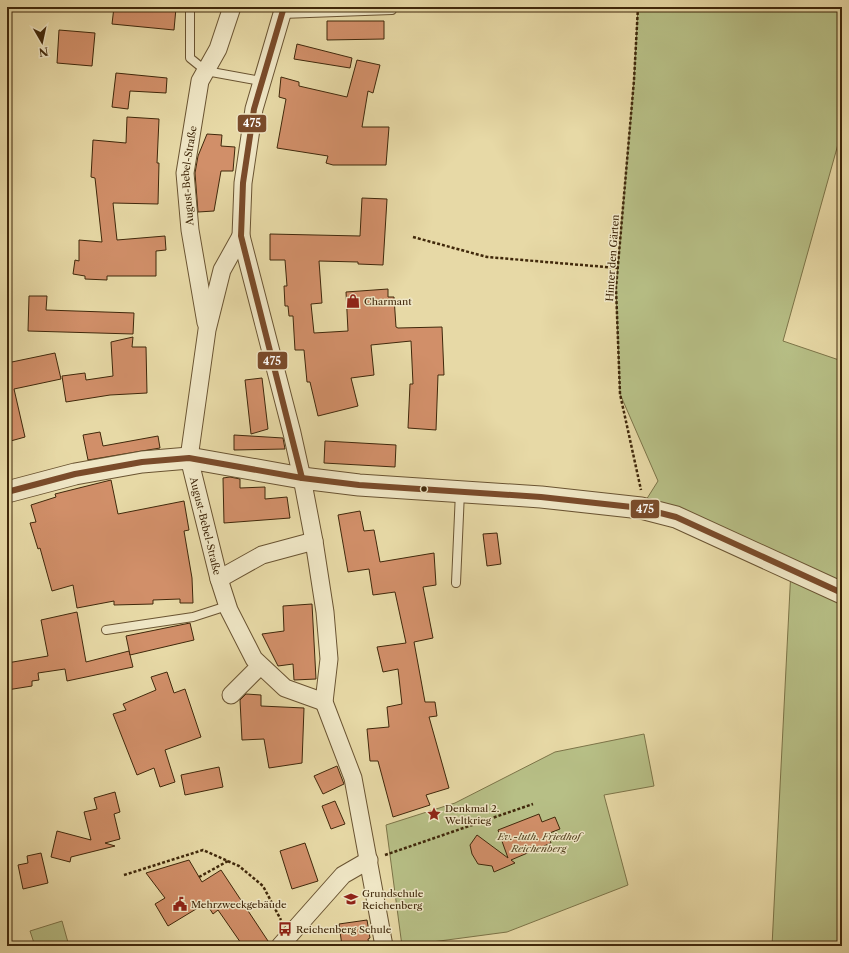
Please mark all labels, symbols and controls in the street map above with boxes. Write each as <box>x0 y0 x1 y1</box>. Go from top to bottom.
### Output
north arrow <box>22 22 62 62</box>
text: N <box>37 44 49 60</box>
line badge: 475 <box>237 114 267 133</box>
text: 475 <box>243 116 261 130</box>
street label: August-Bebel-Straße <box>179 125 200 227</box>
street label: Hinter den Gärten <box>603 213 622 302</box>
shop icon: Charmant <box>345 293 361 309</box>
place label: Charmant <box>364 295 412 308</box>
line badge: 475 <box>257 351 288 370</box>
text: 475 <box>263 354 281 368</box>
street label: August-Bebel-Straße <box>187 475 224 577</box>
unlabelled marker <box>419 484 429 494</box>
line badge: 475 <box>630 499 660 519</box>
text: 475 <box>636 502 654 516</box>
place label: Denkmal 2. Weltkrieg <box>444 802 500 827</box>
place icon: Denkmal 2. Weltkrieg <box>426 806 442 822</box>
park label: Ev.-luth. Friedhof Reichenberg <box>497 830 584 855</box>
place label: Grundschule Reichenberg <box>362 887 424 912</box>
school or university icon: Grundschule Reichenberg <box>343 891 359 907</box>
public building icon: Mehrzweckgebäude <box>172 896 188 912</box>
place label: Mehrzweckgebäude <box>191 898 287 911</box>
bus stop icon: Reichenberg Schule <box>277 921 293 937</box>
place label: Reichenberg Schule <box>296 923 392 936</box>

